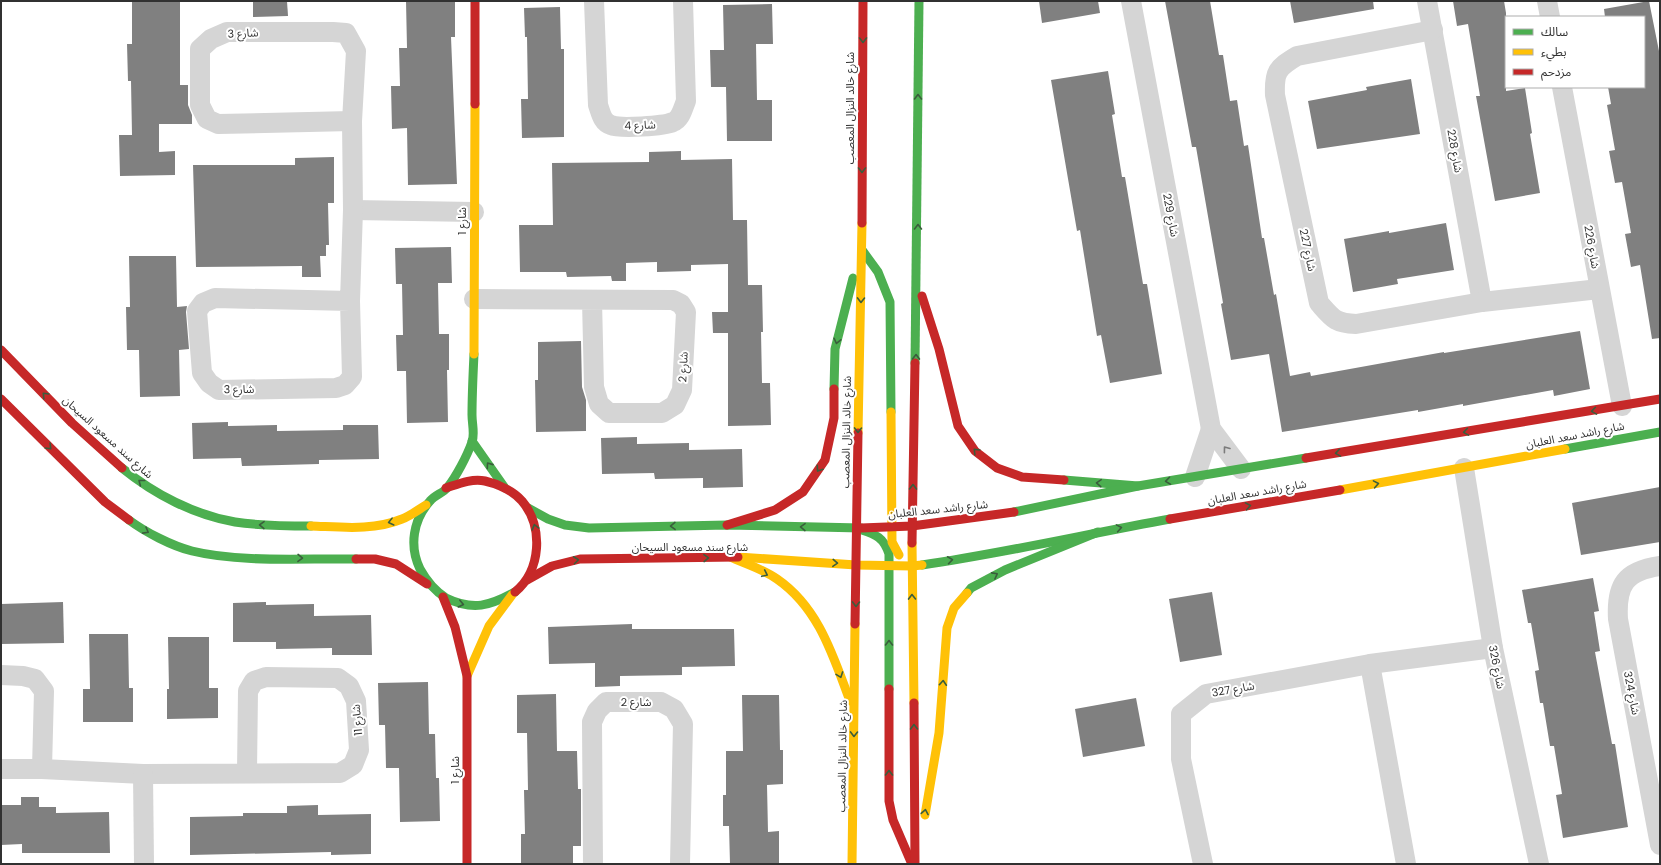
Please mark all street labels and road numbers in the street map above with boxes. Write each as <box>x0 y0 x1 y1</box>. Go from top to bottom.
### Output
street label: شارع 3 <box>227 24 259 42</box>
street label: شارع خالد النزال المعصب <box>842 51 858 164</box>
street label: شارع 4 <box>624 116 656 134</box>
street label: شارع 228 <box>1443 128 1467 174</box>
street label: شارع 229 <box>1159 192 1183 238</box>
street label: شارع 1 <box>454 207 470 235</box>
street label: شارع 226 <box>1580 224 1604 270</box>
street label: شارع 227 <box>1296 227 1320 273</box>
street label: شارع 2 <box>674 351 692 383</box>
street label: شارع خالد النزال المعصب <box>837 375 855 488</box>
street label: شارع 3 <box>223 381 255 397</box>
street label: شارع سند مسعود السيحان <box>59 392 157 482</box>
street label: شارع راشد سعد العلبان <box>1524 418 1626 452</box>
street label: شارع راشد سعد العلبان <box>1206 475 1308 509</box>
street label: شارع راشد سعد العلبان <box>887 496 989 522</box>
street label: شارع سند مسعود السيحان <box>632 539 749 555</box>
street label: شارع 326 <box>1485 644 1509 691</box>
street label: شارع 324 <box>1620 670 1644 717</box>
street label: شارع 327 <box>1210 677 1256 701</box>
street label: شارع 2 <box>621 694 652 710</box>
street label: شارع خالد النزال المعصب <box>833 699 851 812</box>
street label: شارع 11 <box>348 703 366 736</box>
street label: شارع 1 <box>447 756 463 784</box>

